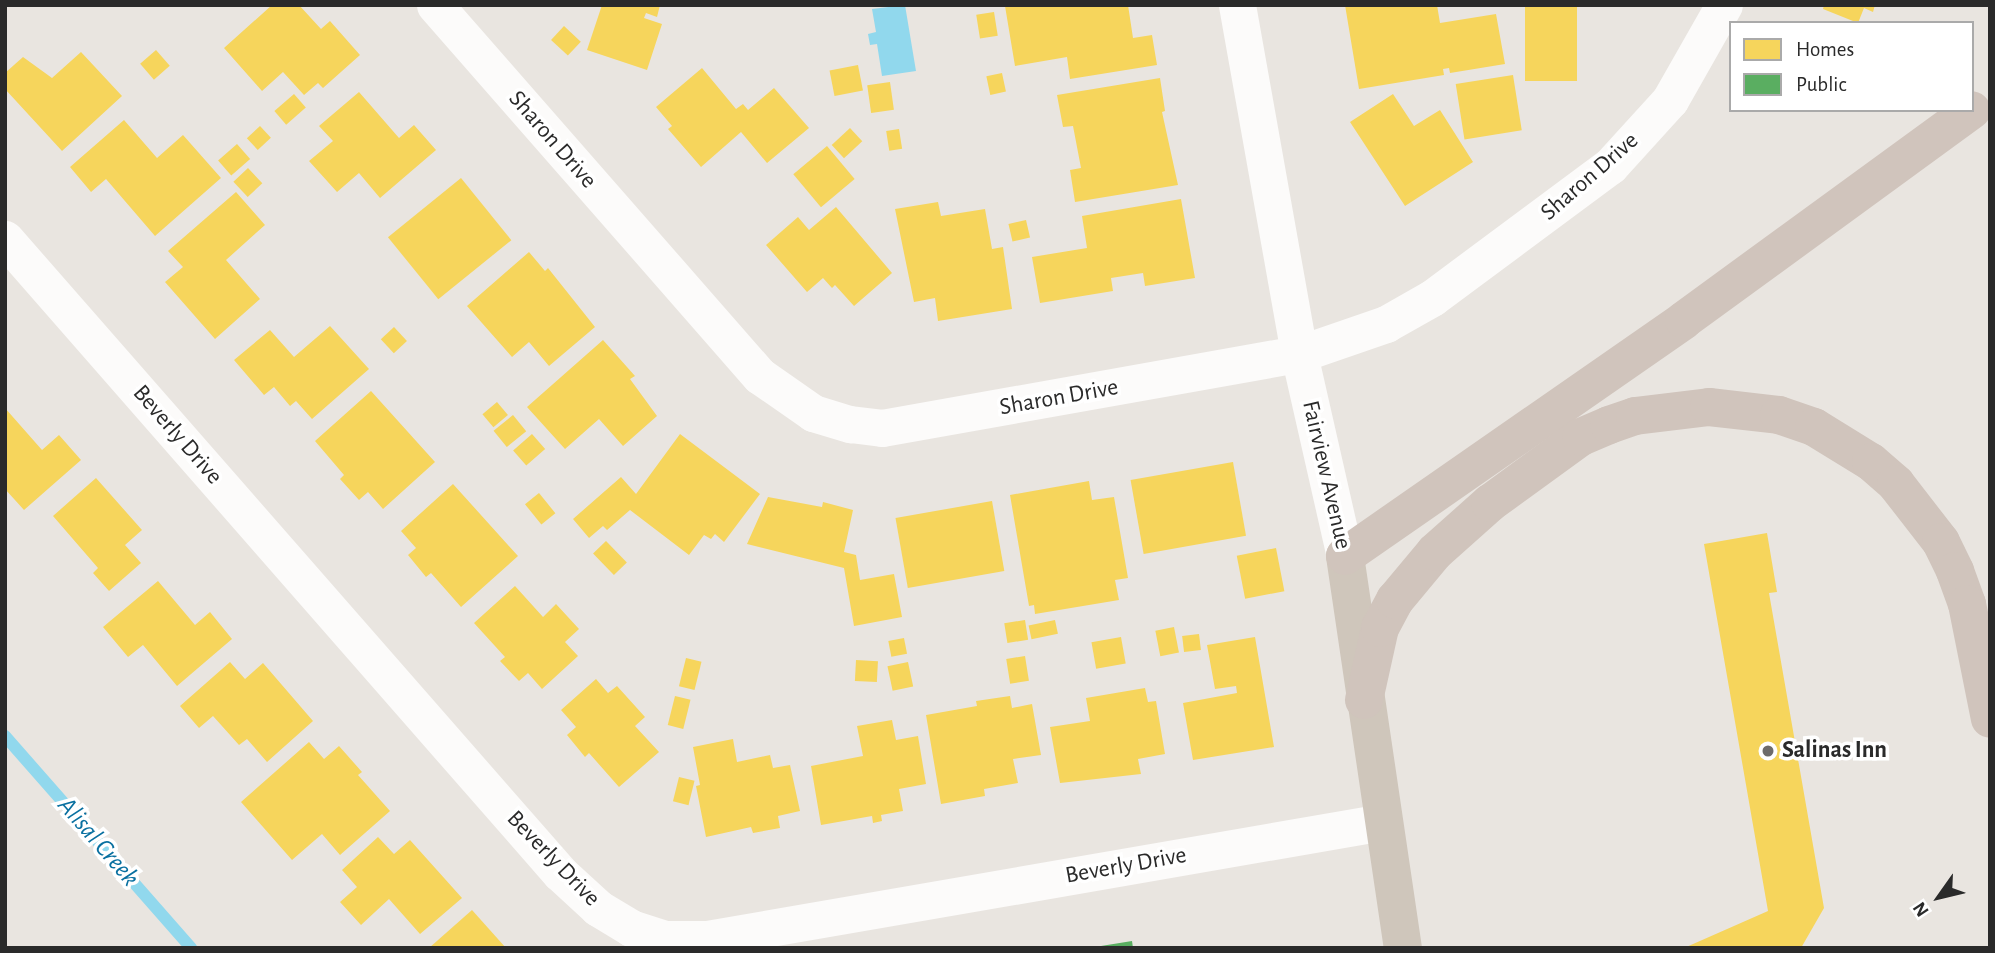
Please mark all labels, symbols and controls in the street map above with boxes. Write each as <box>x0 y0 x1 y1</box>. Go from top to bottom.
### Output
legend <box>1729 21 1974 112</box>
text: Homes <box>1796 39 1854 60</box>
text: Public <box>1796 74 1846 95</box>
street label: Sharon Drive <box>502 85 602 195</box>
street label: Sharon Drive <box>1535 127 1645 227</box>
street label: Sharon Drive <box>997 373 1121 423</box>
street label: Beverly Drive <box>126 379 228 491</box>
street label: Fairview Avenue <box>1295 398 1357 552</box>
place label: Salinas Inn <box>1782 737 1887 765</box>
marker: Salinas Inn <box>1760 743 1776 759</box>
water label: Alisal Creek <box>51 791 145 893</box>
street label: Beverly Drive <box>500 805 606 913</box>
street label: Beverly Drive <box>1063 841 1189 891</box>
north arrow <box>1904 862 1974 932</box>
text: N <box>1910 898 1933 920</box>

